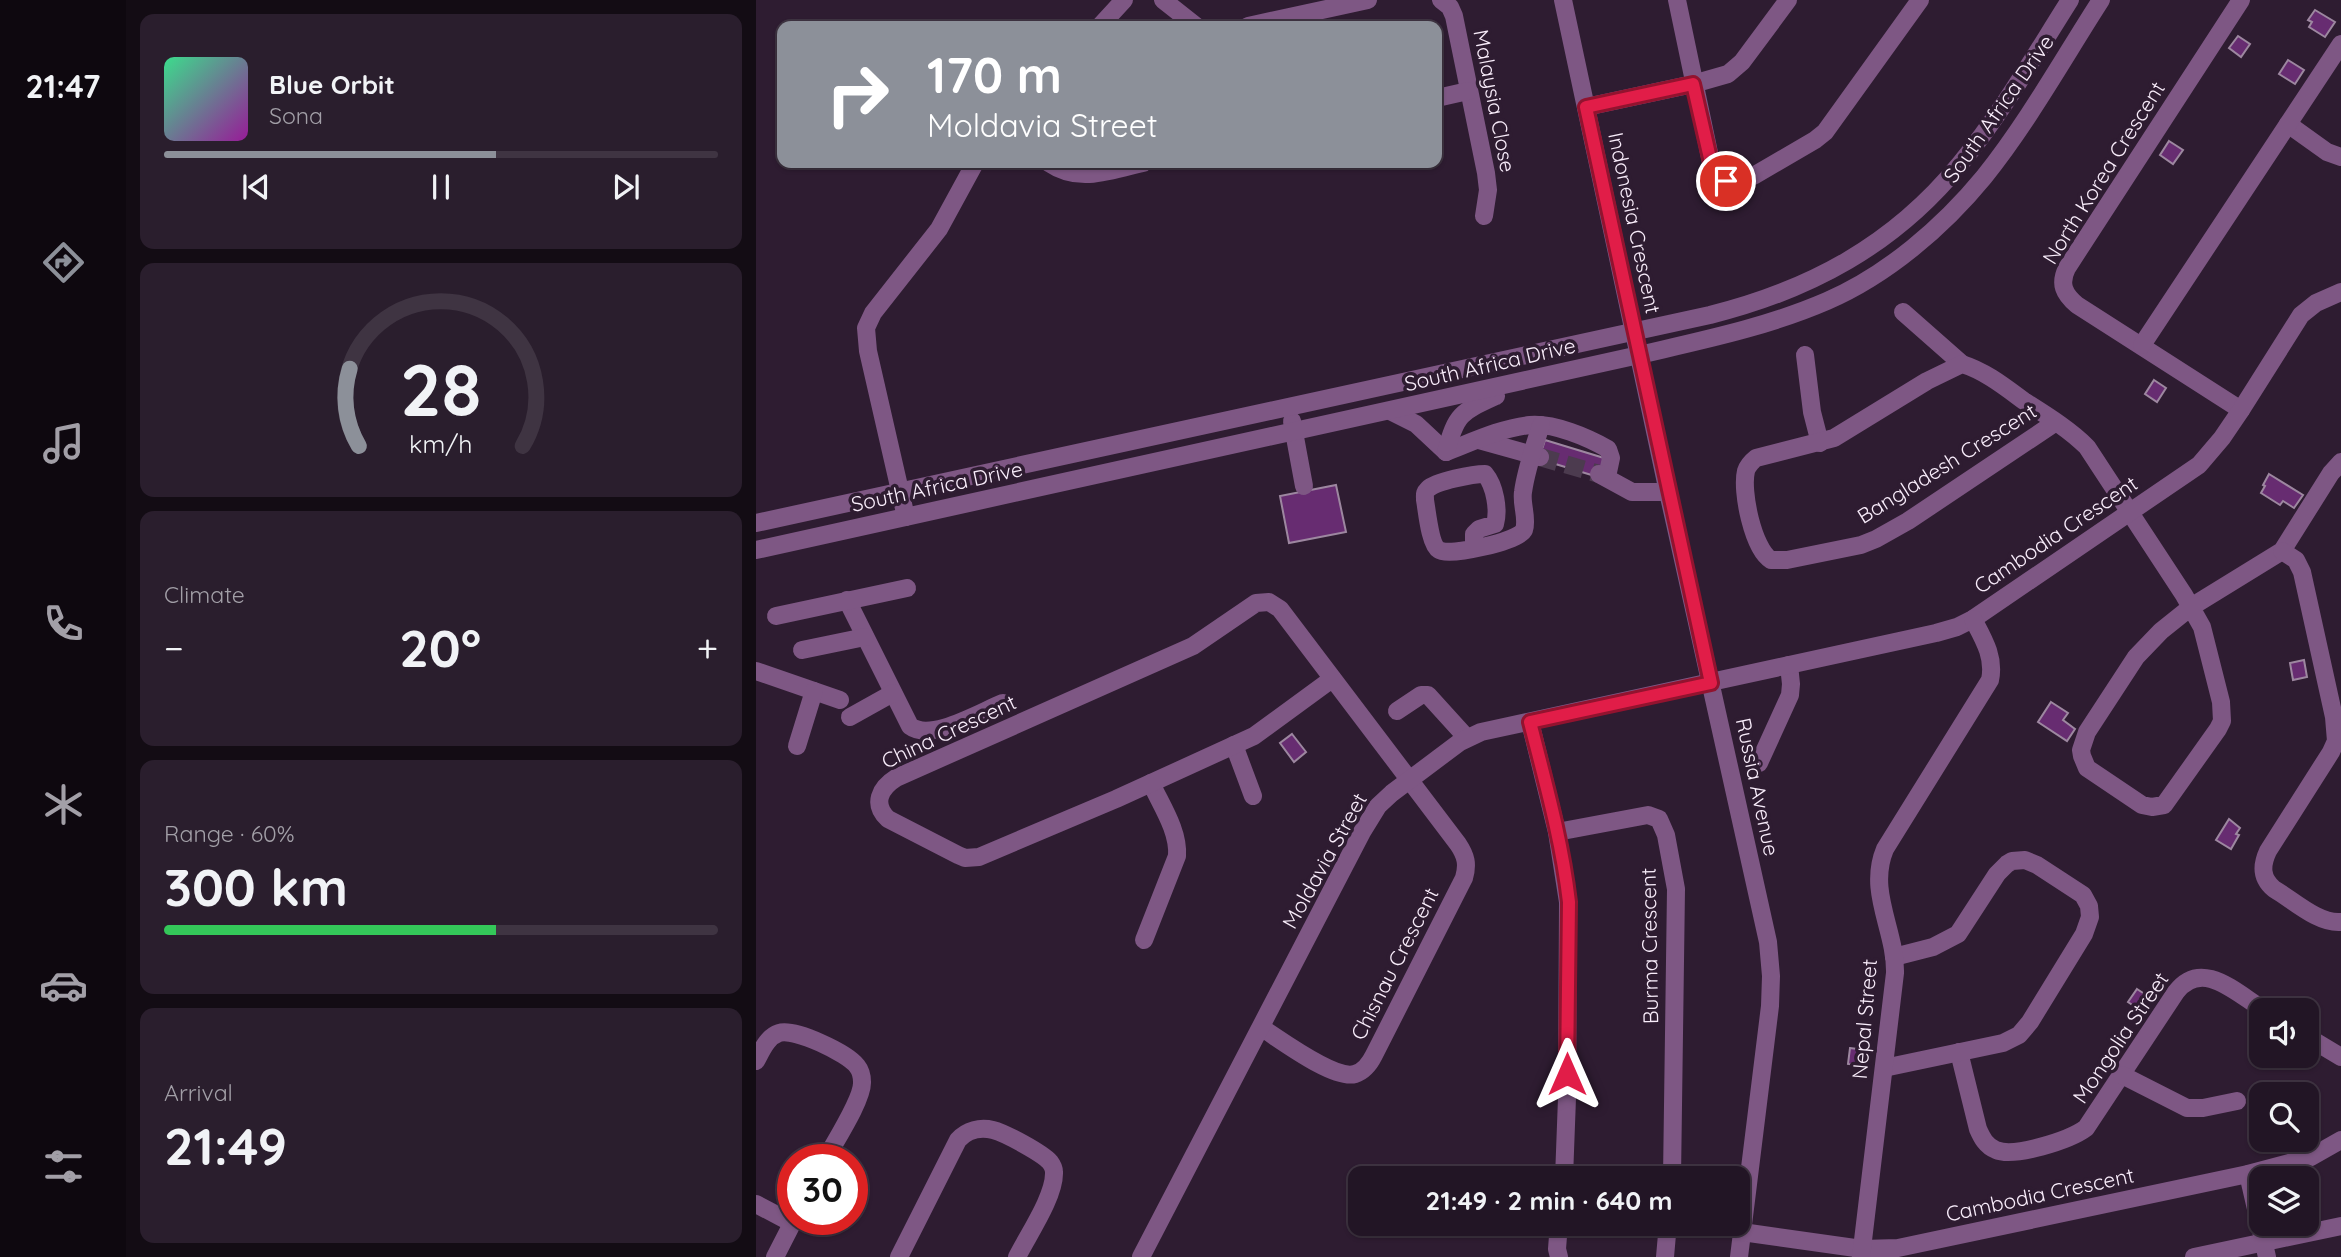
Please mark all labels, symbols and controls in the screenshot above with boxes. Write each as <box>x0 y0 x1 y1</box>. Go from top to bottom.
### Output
street label: Malaysia Close <box>1468 27 1522 174</box>
street label: South Africa Drive <box>1937 29 2059 187</box>
text: 170 m <box>927 44 1062 105</box>
icon: right <box>812 49 903 140</box>
text: 21:47 <box>26 66 100 106</box>
text: Blue Orbit <box>269 68 395 101</box>
street label: North Korea Crescent <box>2036 76 2170 269</box>
text: Sona <box>269 101 323 130</box>
text: Moldavia Street <box>927 105 1158 145</box>
street label: Indonesia Crescent <box>1603 130 1667 316</box>
pin <box>1696 151 1756 211</box>
icon: arrive <box>1707 162 1745 200</box>
icon: previous <box>237 168 275 206</box>
icon: pause <box>422 168 460 206</box>
icon: next <box>607 168 645 206</box>
icon: directions <box>39 238 88 287</box>
street label: South Africa Drive <box>1402 332 1578 396</box>
text: 28 <box>400 343 482 434</box>
street label: Bangladesh Crescent <box>1852 397 2041 529</box>
icon: music <box>39 419 88 468</box>
text: km/h <box>409 428 473 459</box>
street label: South Africa Drive <box>849 455 1025 517</box>
street label: Cambodia Crescent <box>1969 470 2142 599</box>
text: Climate <box>164 580 245 609</box>
icon: phone <box>39 599 88 648</box>
text: 20° <box>399 615 481 680</box>
text: − <box>164 624 184 672</box>
text: + <box>697 624 718 672</box>
street label: China Crescent <box>877 689 1020 774</box>
street label: Russia Avenue <box>1731 715 1785 858</box>
icon: climate <box>39 780 88 829</box>
street label: Moldavia Street <box>1276 788 1372 933</box>
text: Range · 60% <box>164 819 295 848</box>
text: 300 km <box>164 854 348 919</box>
street label: Burma Crescent <box>1635 868 1663 1024</box>
street label: Chisnau Crescent <box>1345 883 1444 1044</box>
street label: Nepal Street <box>1846 958 1882 1080</box>
icon: car <box>39 961 88 1010</box>
street label: Mongolia Street <box>2067 967 2174 1108</box>
map controls <box>2249 998 2319 1236</box>
button: sound <box>2249 998 2319 1068</box>
position arrow <box>1530 1037 1604 1111</box>
text: Arrival <box>164 1078 233 1107</box>
button: search <box>2249 1082 2319 1152</box>
text: 21:49 <box>164 1113 287 1178</box>
icon: filters <box>39 1142 88 1191</box>
speed limit sign: 30 <box>777 1144 868 1235</box>
street label: Cambodia Crescent <box>1943 1161 2136 1227</box>
button: layers <box>2249 1166 2319 1236</box>
text: 21:49 · 2 min · 640 m <box>1426 1184 1672 1217</box>

